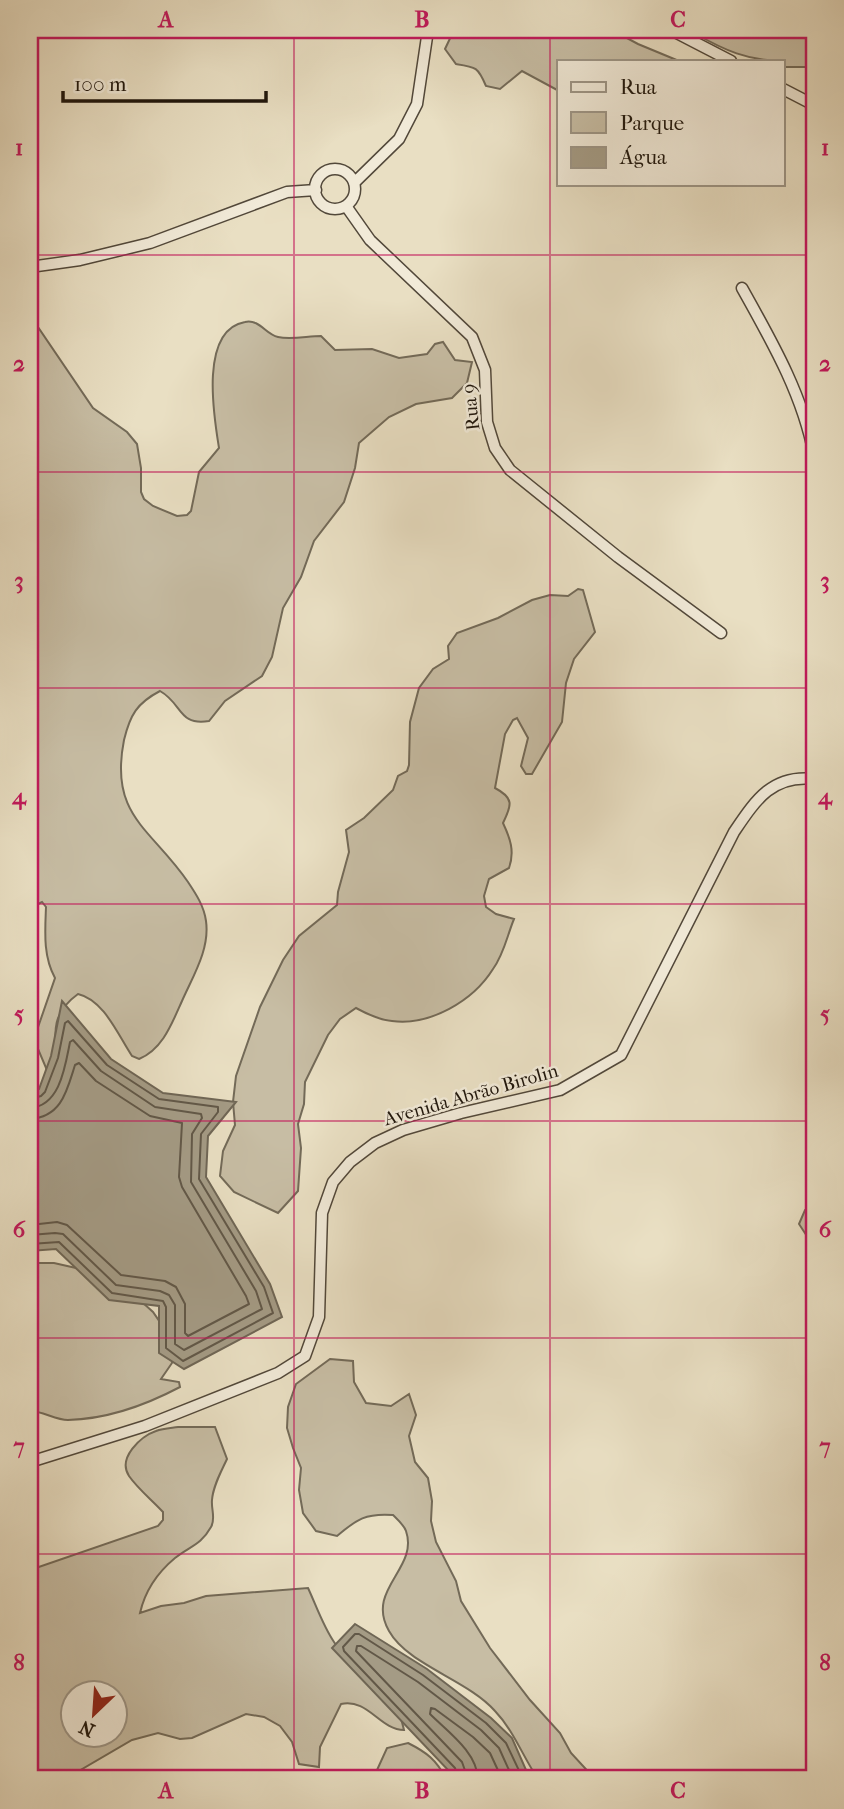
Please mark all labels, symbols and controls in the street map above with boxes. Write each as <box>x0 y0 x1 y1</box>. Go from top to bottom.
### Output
text: A <box>157 6 175 33</box>
text: B <box>415 6 430 33</box>
text: C <box>670 6 686 33</box>
scale bar <box>63 60 266 104</box>
legend <box>557 60 784 186</box>
text: 100 m <box>74 72 127 96</box>
text: Rua <box>620 75 657 99</box>
text: Parque <box>620 111 684 135</box>
text: 1 <box>15 134 23 161</box>
text: 1 <box>821 134 829 161</box>
text: Água <box>619 145 667 169</box>
text: 2 <box>13 350 25 377</box>
text: 2 <box>819 350 831 377</box>
street label: Rua 9 <box>458 382 484 432</box>
text: 3 <box>14 567 24 594</box>
text: 3 <box>820 567 830 594</box>
text: 4 <box>11 783 27 810</box>
text: 4 <box>817 783 833 810</box>
text: 5 <box>14 1000 24 1027</box>
text: 5 <box>820 1000 830 1027</box>
street label: Avenida Abrão Birolin <box>380 1060 561 1131</box>
text: 6 <box>13 1216 26 1243</box>
text: 6 <box>819 1216 832 1243</box>
text: 7 <box>12 1433 25 1460</box>
text: 7 <box>818 1433 831 1460</box>
text: 8 <box>13 1649 25 1676</box>
text: 8 <box>819 1649 831 1676</box>
north arrow <box>60 1680 130 1750</box>
text: N <box>76 1715 98 1742</box>
text: A <box>157 1777 175 1804</box>
text: B <box>415 1777 430 1804</box>
text: C <box>670 1777 686 1804</box>

